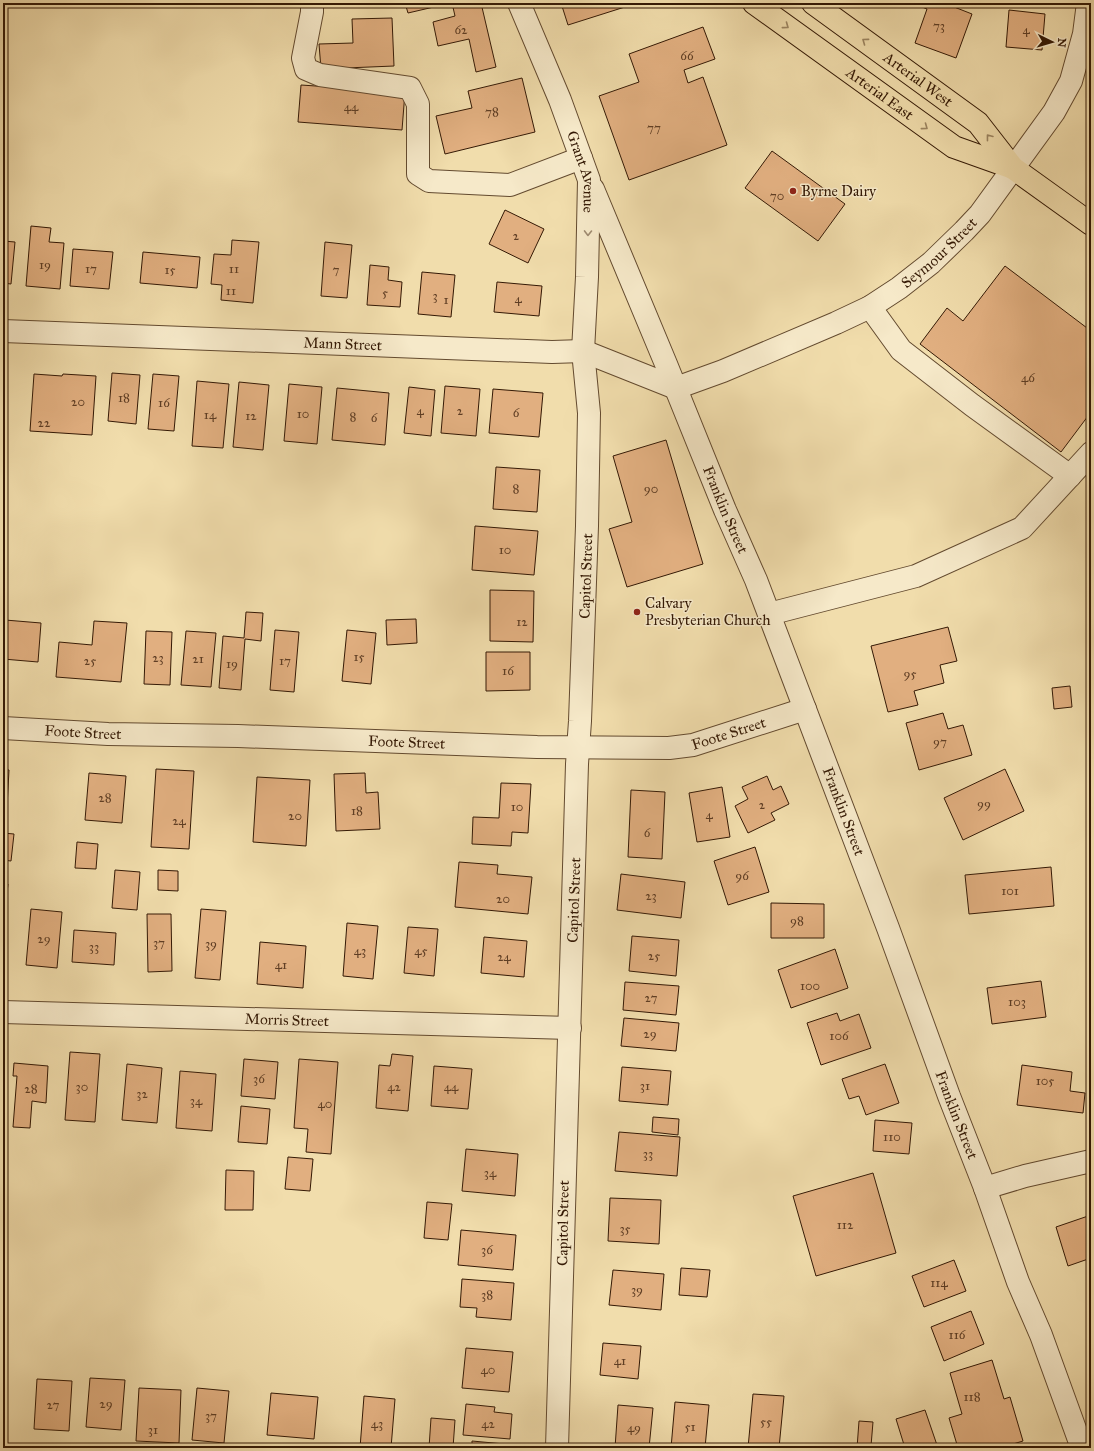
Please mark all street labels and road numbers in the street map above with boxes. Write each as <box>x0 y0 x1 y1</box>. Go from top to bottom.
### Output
street label: Arterial West <box>879 48 957 111</box>
street label: Arterial East <box>842 63 917 124</box>
street label: Grant Avenue <box>563 128 598 213</box>
street label: Seymour Street <box>898 213 981 292</box>
street label: Mann Street <box>303 334 383 355</box>
street label: Franklin Street <box>699 463 752 557</box>
street label: Capitol Street <box>576 532 597 619</box>
street label: Foote Street <box>689 713 769 754</box>
street label: Foote Street <box>44 721 122 743</box>
street label: Foote Street <box>368 732 446 753</box>
street label: Franklin Street <box>819 764 869 859</box>
street label: Capitol Street <box>564 856 585 943</box>
street label: Morris Street <box>244 1010 330 1030</box>
street label: Franklin Street <box>932 1068 982 1162</box>
street label: Capitol Street <box>553 1179 573 1266</box>

